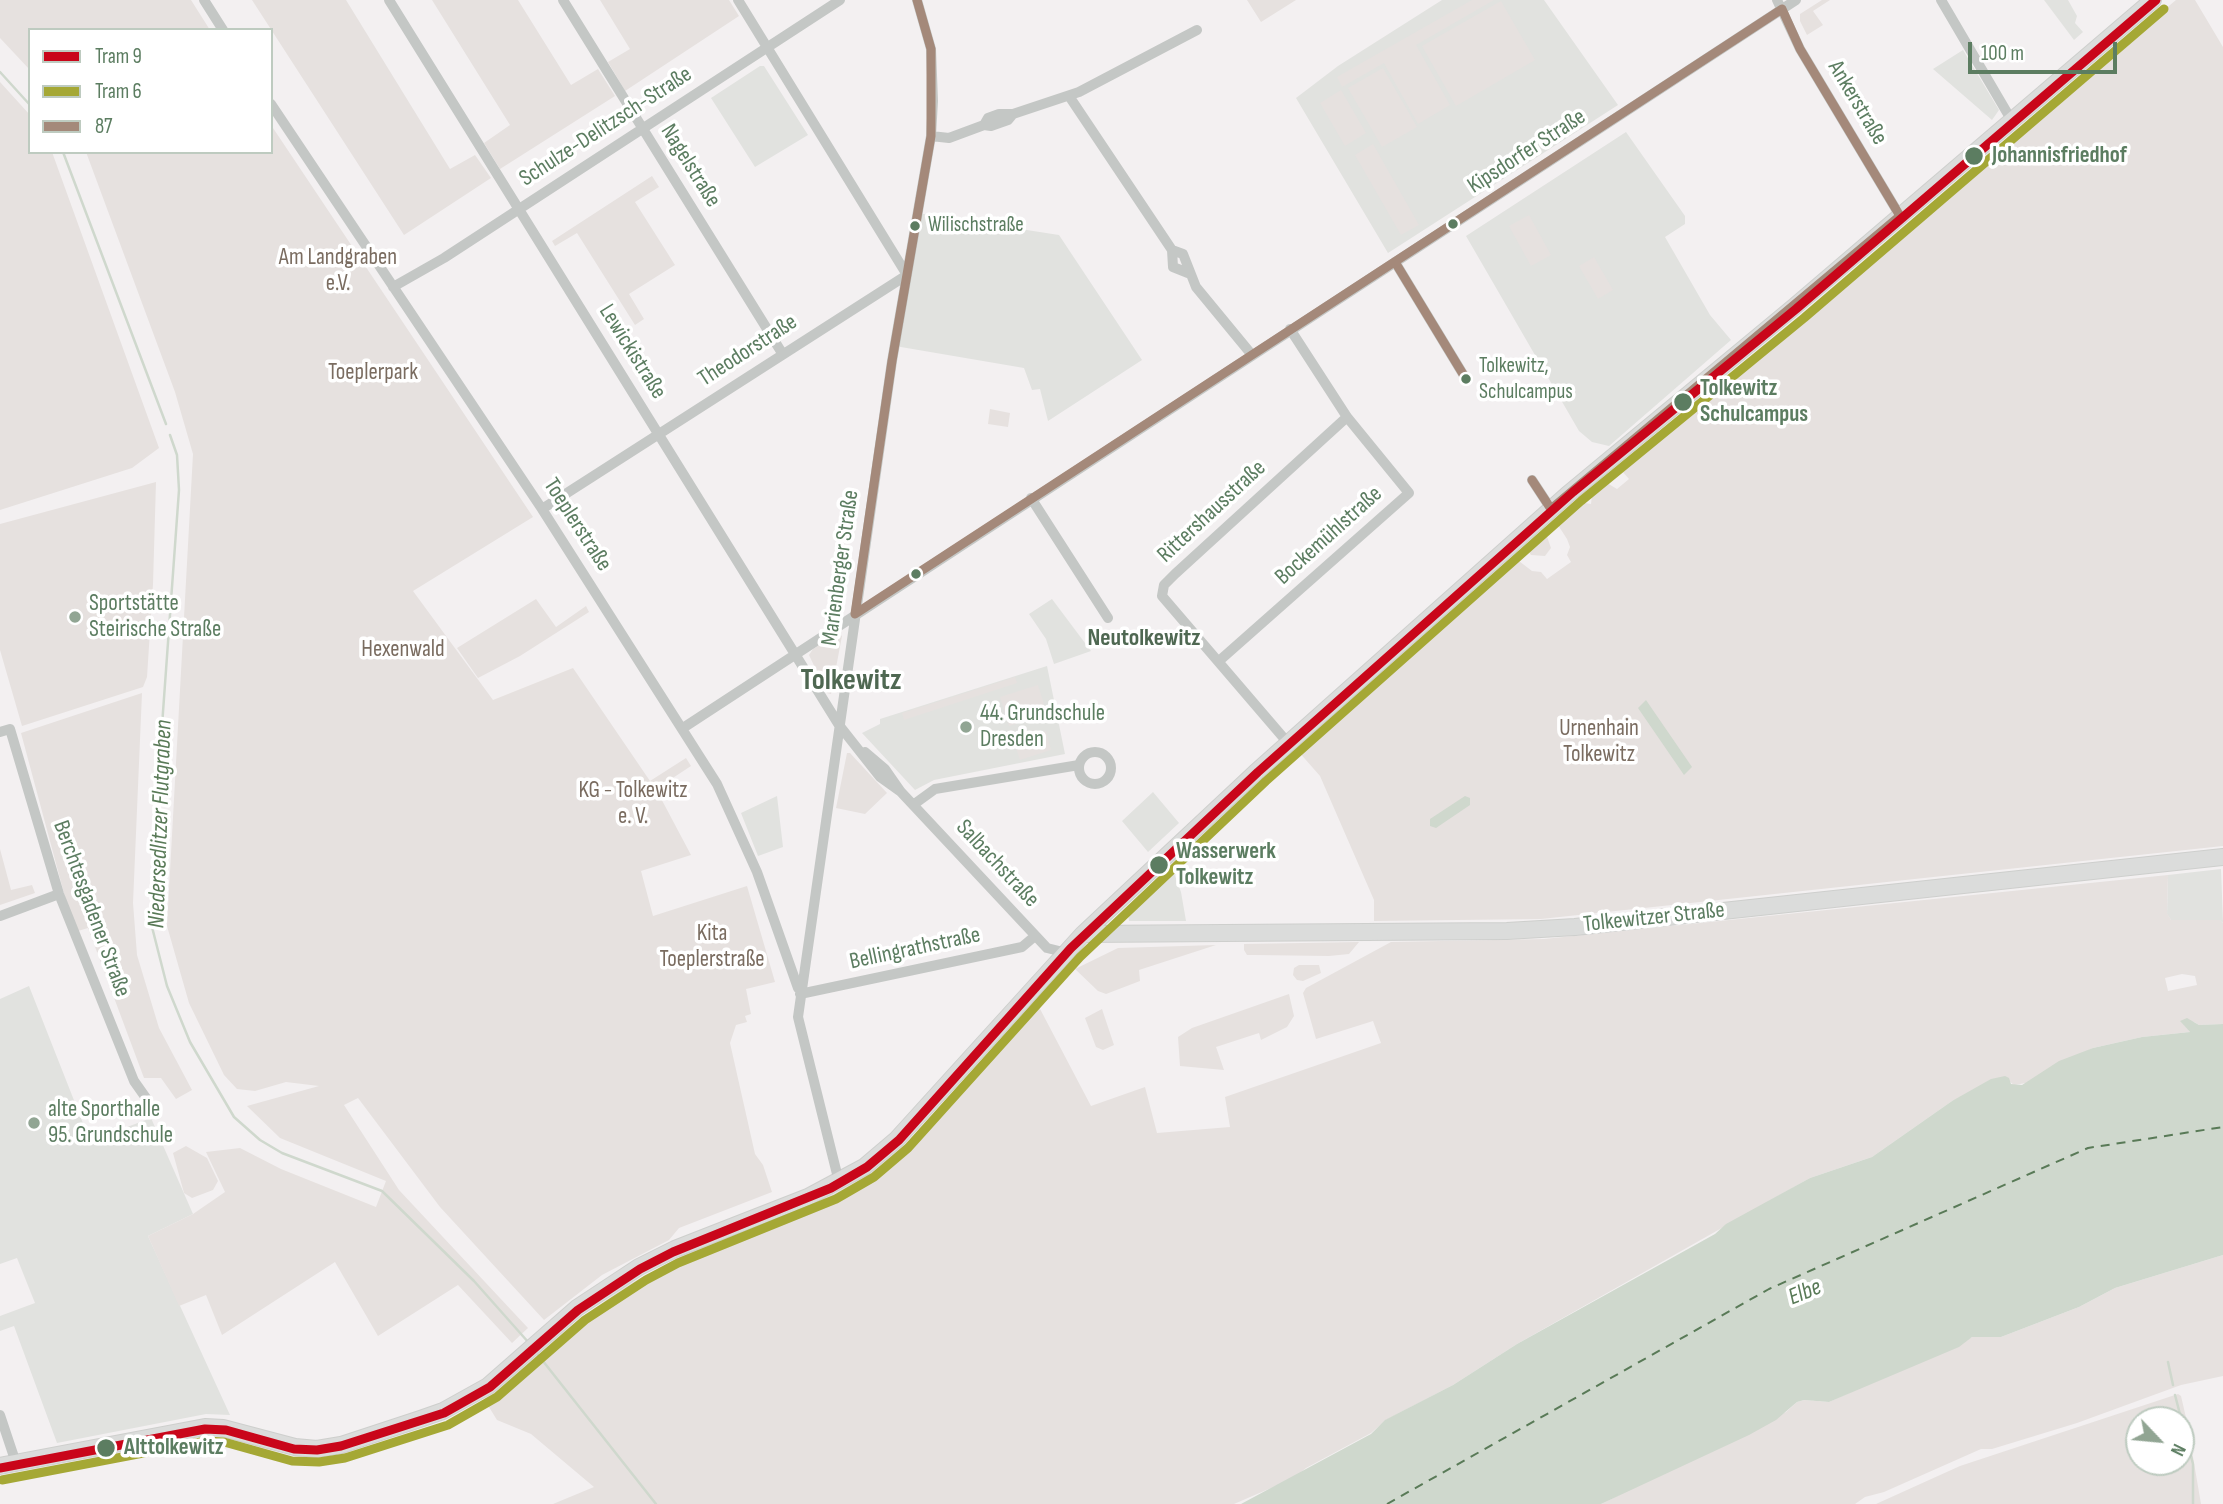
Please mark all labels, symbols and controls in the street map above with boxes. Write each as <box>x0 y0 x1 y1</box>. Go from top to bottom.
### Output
legend <box>28 28 273 154</box>
scale bar <box>1971 28 2120 72</box>
text: 100 m <box>1981 41 2024 66</box>
text: Tram 9 <box>95 44 142 69</box>
street label: Ankerstraße <box>1821 56 1893 150</box>
street label: Schulze-Delitzsch-Straße <box>515 61 697 193</box>
text: Tram 6 <box>95 79 142 104</box>
street label: Kipsdorfer Straße <box>1463 104 1591 200</box>
text: 87 <box>95 114 113 139</box>
street label: Nagelstraße <box>654 119 726 213</box>
place label: Johannisfriedhof <box>1992 142 2127 170</box>
marker: Johannisfriedhof <box>1963 145 1985 167</box>
place label: Wilischstraße <box>928 213 1024 239</box>
unlabelled marker <box>1446 217 1460 231</box>
marker: Wilischstraße <box>908 219 922 233</box>
park label: Am Landgraben e.V. <box>279 244 397 298</box>
street label: Lewickistraße <box>592 300 672 404</box>
street label: Theodorstraße <box>693 309 803 393</box>
place label: Tolkewitz, Schulcampus <box>1479 354 1573 404</box>
park label: Toeplerpark <box>328 359 418 387</box>
marker: Tolkewitz, Schulcampus <box>1459 372 1473 386</box>
place label: Tolkewitz Schulcampus <box>1700 375 1808 429</box>
marker: Tolkewitz Schulcampus <box>1672 391 1694 413</box>
street label: Rittershausstraße <box>1152 455 1272 569</box>
street label: Toeplerstraße <box>537 473 617 577</box>
street label: Bockemühlstraße <box>1270 481 1388 591</box>
street label: Marienberger Straße <box>816 488 866 648</box>
unlabelled marker <box>909 567 923 581</box>
place label: Sportstätte Steirische Straße <box>89 590 221 644</box>
marker: Sportstätte Steirische Straße <box>67 609 83 625</box>
district label: Neutolkewitz <box>1087 625 1201 653</box>
park label: Hexenwald <box>361 636 445 664</box>
district label: Tolkewitz <box>801 663 901 699</box>
place label: 44. Grundschule Dresden <box>980 700 1105 754</box>
park label: Urnenhain Tolkewitz <box>1559 715 1639 769</box>
water label: Niedersedlitzer Flutgraben <box>143 719 179 929</box>
marker: 44. Grundschule Dresden <box>958 719 974 735</box>
park label: KG - Tolkewitz e. V. <box>578 777 688 831</box>
street label: Salbachstraße <box>950 814 1044 914</box>
street label: Berchtesgadener Straße <box>46 817 136 1001</box>
place label: Wasserwerk Tolkewitz <box>1176 838 1276 892</box>
marker: Wasserwerk Tolkewitz <box>1148 854 1170 876</box>
street label: Tolkewitzer Straße <box>1582 897 1726 939</box>
park label: Kita Toeplerstraße <box>659 920 765 974</box>
street label: Bellingrathstraße <box>847 922 983 976</box>
place label: alte Sporthalle 95. Grundschule <box>48 1096 173 1150</box>
marker: alte Sporthalle 95. Grundschule <box>26 1115 42 1131</box>
water label: Elbe <box>1784 1273 1826 1313</box>
north arrow <box>2125 1406 2195 1476</box>
place label: Alttolkewitz <box>124 1434 224 1462</box>
marker: Alttolkewitz <box>95 1437 117 1459</box>
text: N <box>2165 1440 2190 1459</box>

